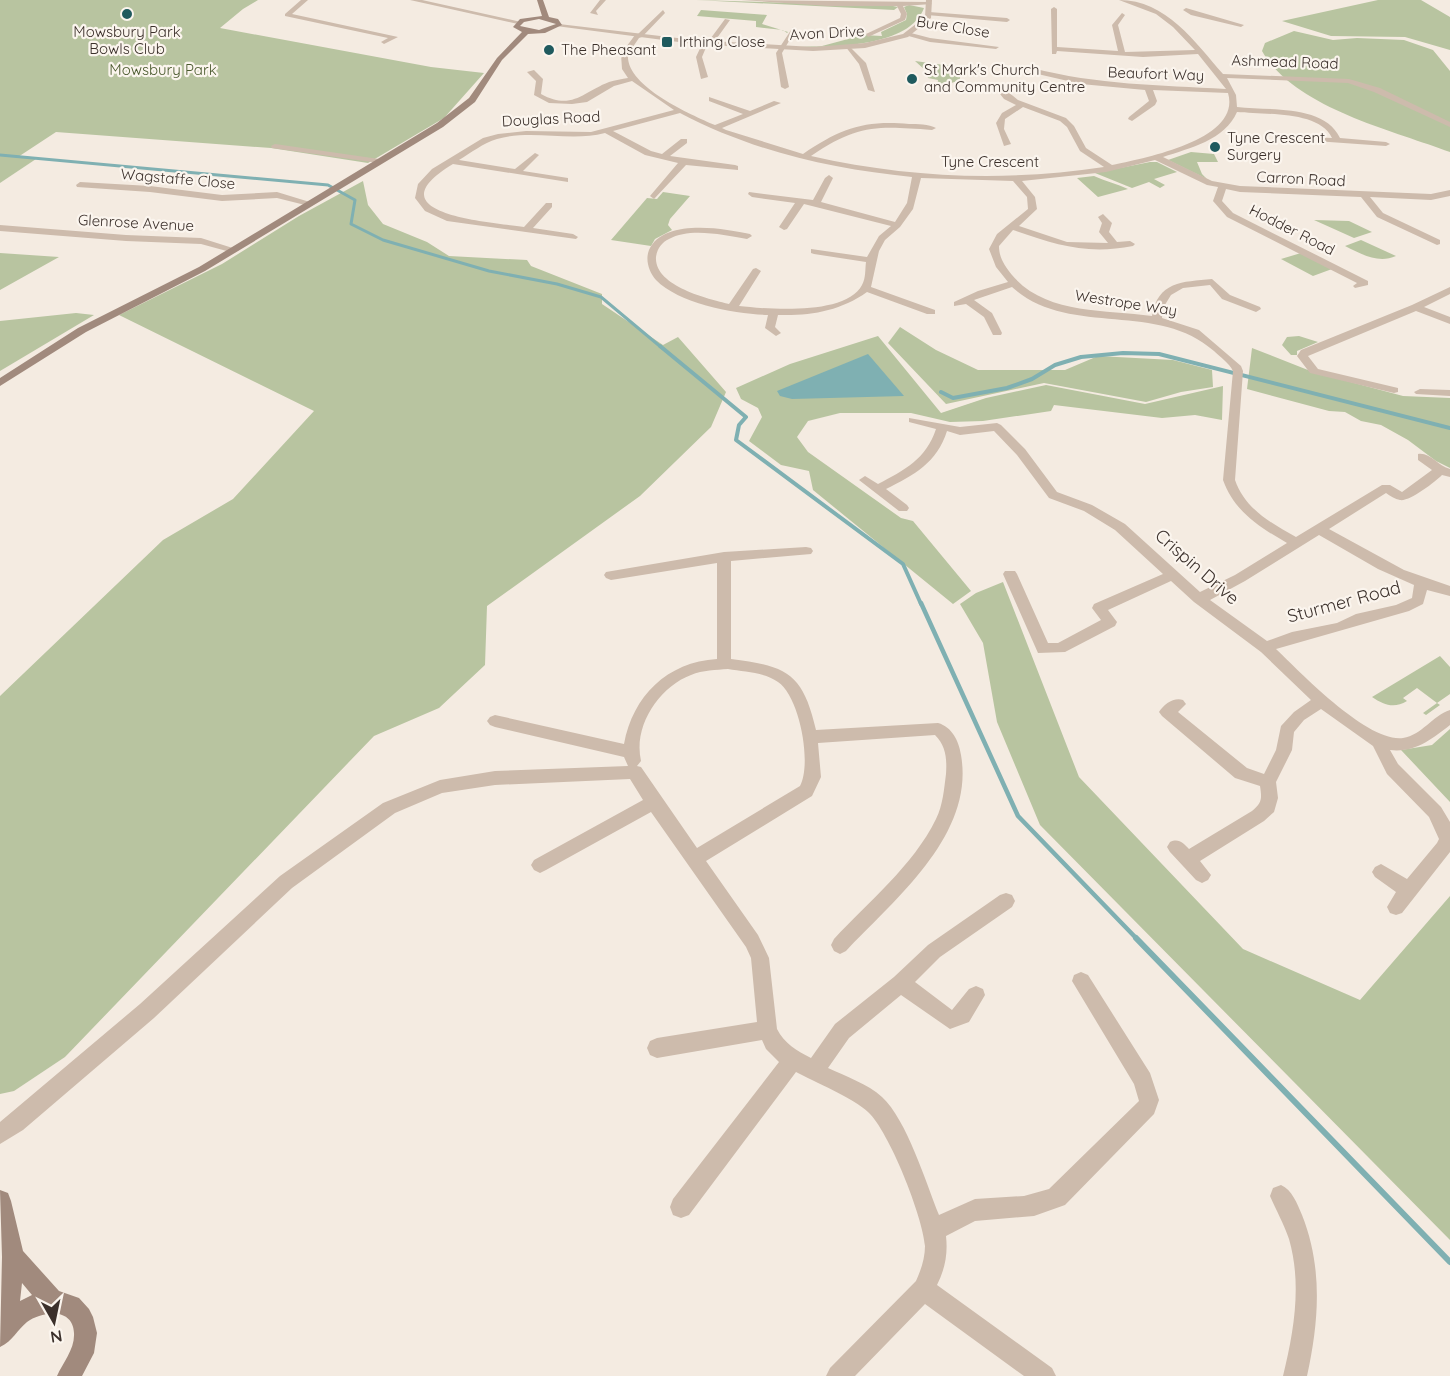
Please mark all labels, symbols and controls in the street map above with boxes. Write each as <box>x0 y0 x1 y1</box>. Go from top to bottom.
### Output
marker: Mowsbury Park Bowls Club <box>120 7 134 21</box>
street label: Bure Close <box>915 11 991 42</box>
street label: Avon Drive <box>789 21 865 44</box>
place label: Mowsbury Park Bowls Club <box>73 22 181 58</box>
place label: Irthing Close <box>679 32 765 51</box>
marker: Irthing Close <box>660 35 674 49</box>
place label: The Pheasant <box>561 40 656 59</box>
marker: The Pheasant <box>542 43 556 57</box>
street label: Ashmead Road <box>1231 50 1339 73</box>
park label: Mowsbury Park <box>109 60 217 79</box>
place label: St Mark's Church and Community Centre <box>924 60 1085 96</box>
street label: Beaufort Way <box>1107 62 1205 85</box>
marker: St Mark's Church and Community Centre <box>905 72 919 86</box>
street label: Douglas Road <box>501 106 601 131</box>
place label: Tyne Crescent Surgery <box>1227 128 1325 164</box>
marker: Tyne Crescent Surgery <box>1208 140 1222 154</box>
street label: Tyne Crescent <box>941 152 1039 171</box>
street label: Wagstaffe Close <box>120 164 236 193</box>
street label: Carron Road <box>1256 167 1346 190</box>
street label: Hodder Road <box>1246 200 1338 259</box>
street label: Glenrose Avenue <box>77 210 195 235</box>
street label: Westrope Way <box>1074 285 1178 320</box>
street label: Crispin Drive <box>1150 524 1244 610</box>
street label: Sturmer Road <box>1285 575 1403 628</box>
north arrow <box>24 1292 84 1352</box>
text: N <box>49 1326 64 1348</box>

